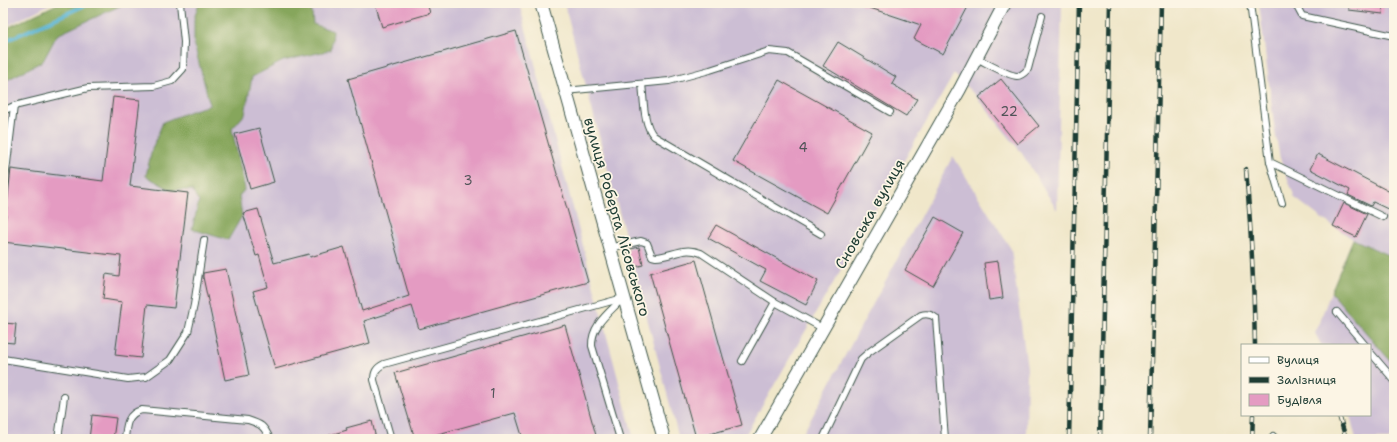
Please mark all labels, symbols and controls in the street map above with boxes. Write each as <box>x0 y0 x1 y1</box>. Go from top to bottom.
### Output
house number: 22 <box>1000 103 1018 120</box>
street label: вулиця Роберта Лісовського <box>579 115 655 319</box>
house number: 4 <box>798 139 808 156</box>
street label: Сновська вулиця <box>830 155 910 273</box>
house number: 3 <box>463 172 473 189</box>
legend <box>1241 344 1371 416</box>
text: Вулиця <box>1277 352 1319 368</box>
text: Залізниця <box>1277 372 1336 388</box>
house number: 1 <box>490 385 496 402</box>
text: Будівля <box>1277 392 1322 408</box>

